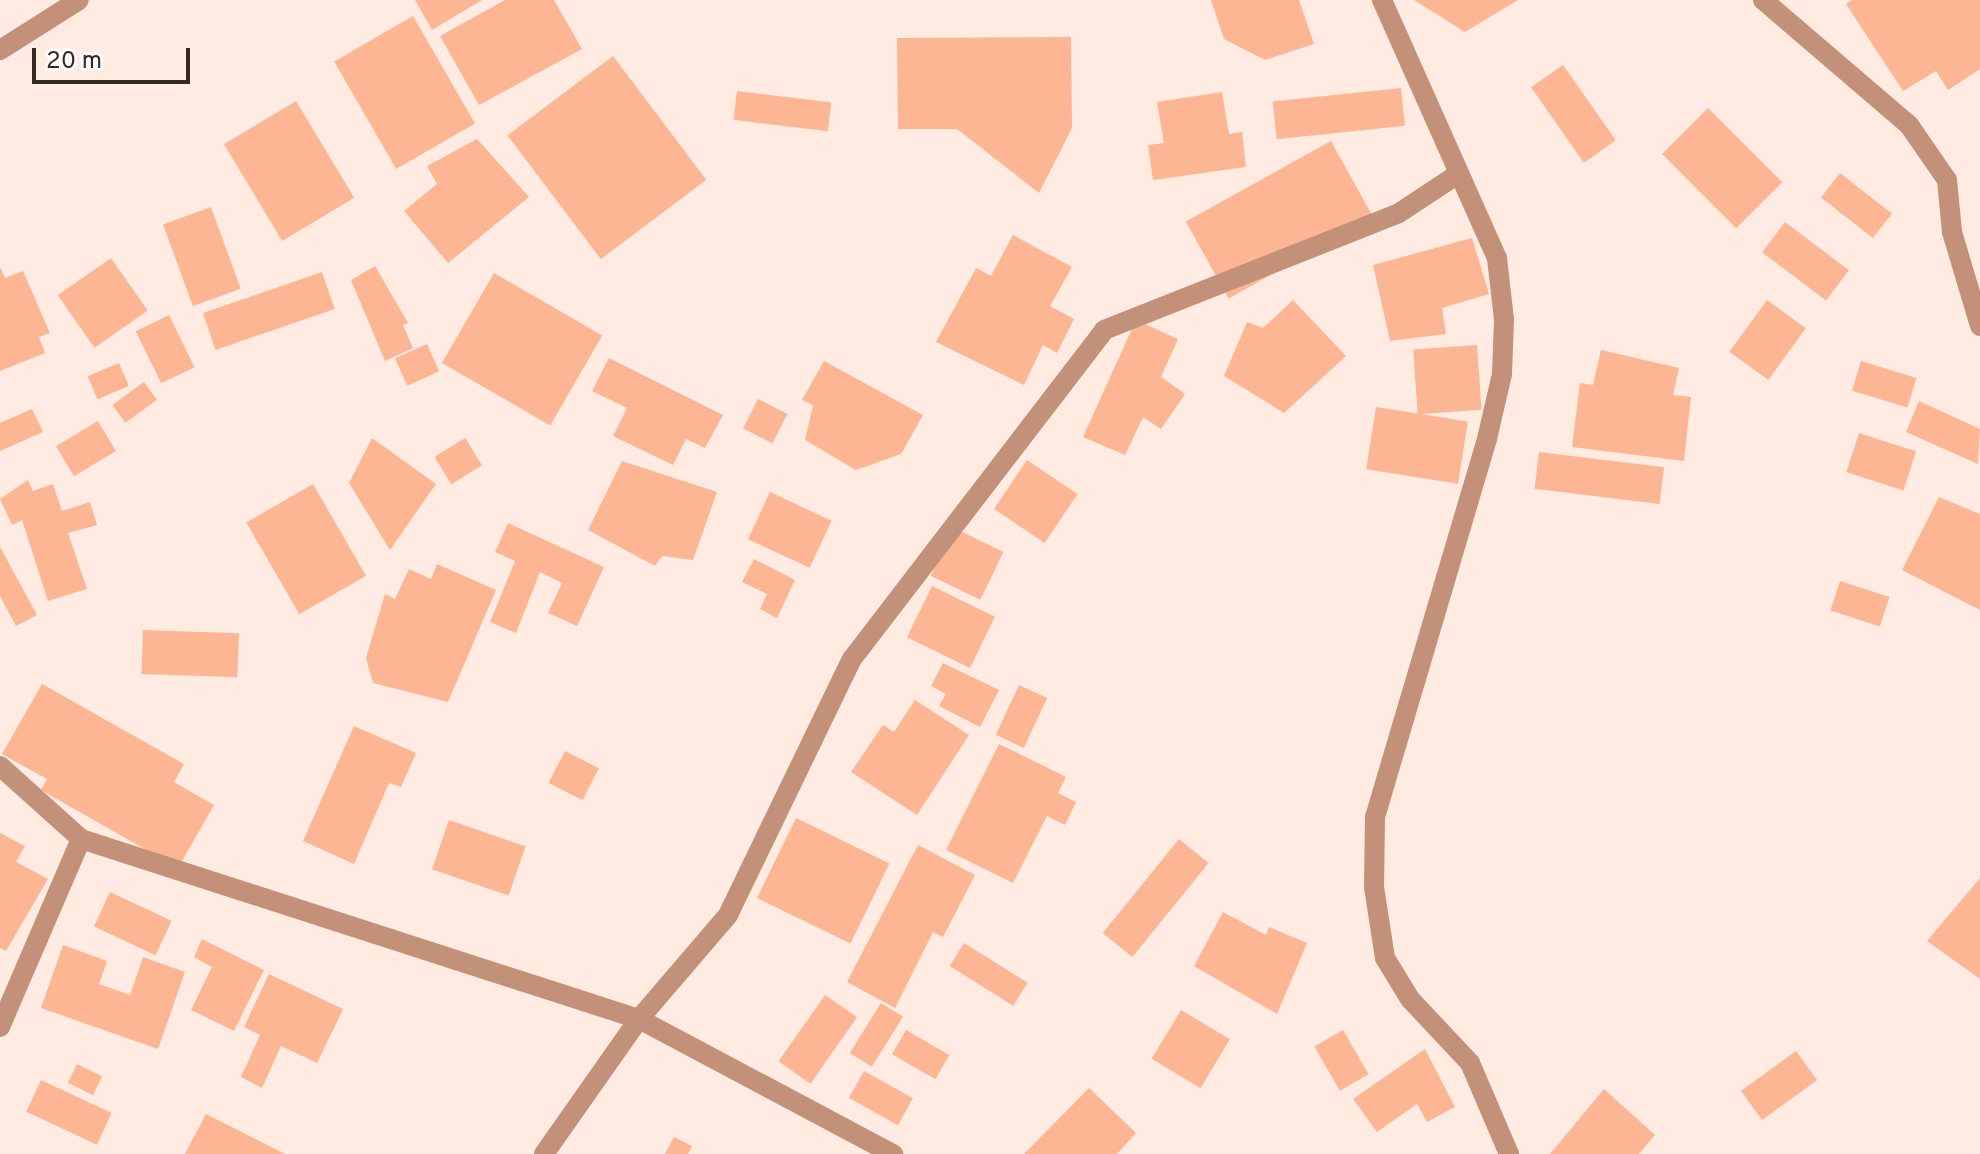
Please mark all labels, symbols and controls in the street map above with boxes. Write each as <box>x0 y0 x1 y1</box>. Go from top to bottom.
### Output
scale bar <box>36 32 194 82</box>
text: 20 m <box>46 47 102 77</box>

